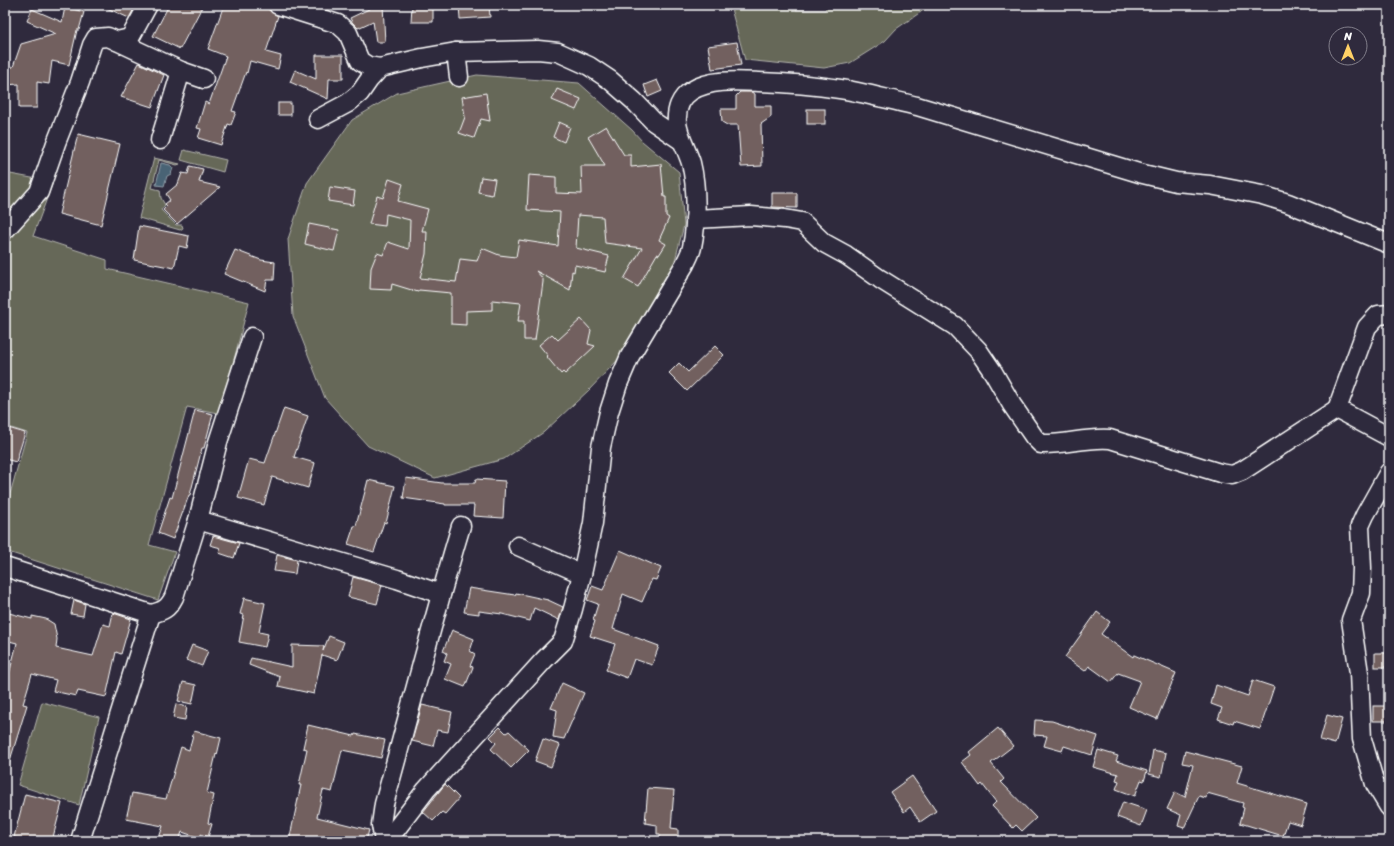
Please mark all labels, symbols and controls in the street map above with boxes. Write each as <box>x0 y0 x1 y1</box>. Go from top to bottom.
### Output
north arrow <box>1328 26 1368 66</box>
text: N <box>1343 27 1352 46</box>

